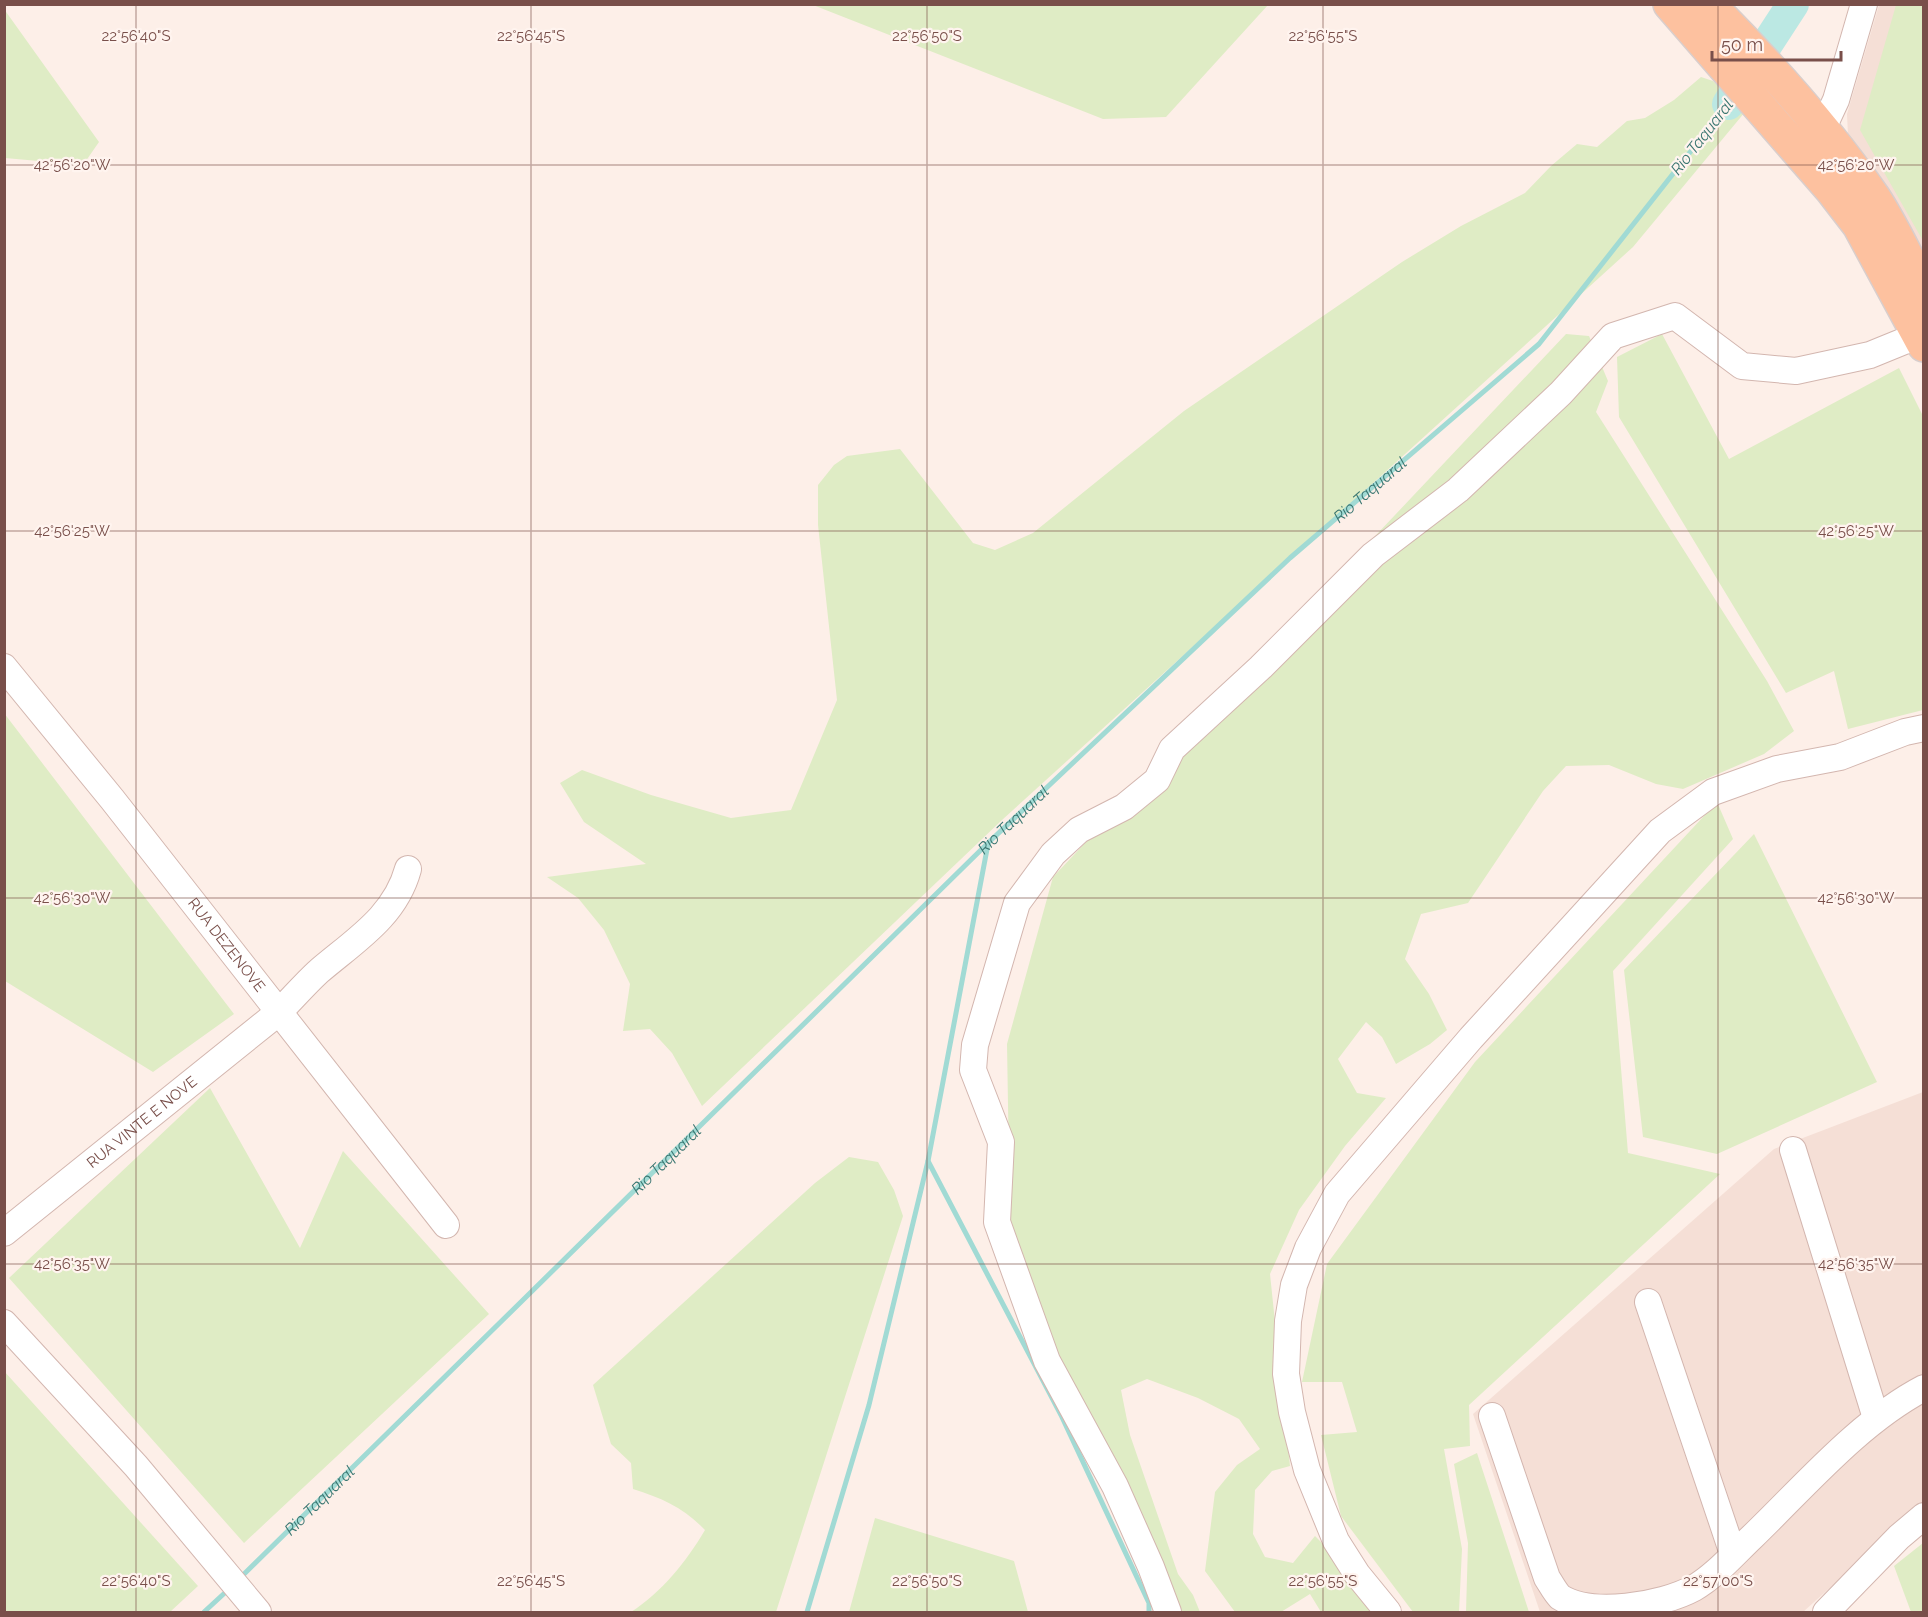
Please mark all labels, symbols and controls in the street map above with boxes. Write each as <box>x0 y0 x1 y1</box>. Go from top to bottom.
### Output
scale bar <box>1712 24 1841 62</box>
text: 22°56'40"S <box>102 27 171 45</box>
text: 22°56'45"S <box>497 27 565 45</box>
text: 22°56'50"S <box>892 27 962 45</box>
text: 22°56'55"S <box>1289 27 1357 45</box>
text: 50 m <box>1721 34 1763 55</box>
water label: Rio Taquaral <box>1667 95 1737 179</box>
text: 42°56'20"W <box>34 156 111 174</box>
text: 42°56'20"W <box>1818 156 1895 174</box>
water label: Rio Taquaral <box>1329 453 1410 526</box>
text: 42°56'25"W <box>34 522 110 540</box>
text: 42°56'25"W <box>1818 522 1894 540</box>
water label: Rio Taquaral <box>973 781 1052 857</box>
text: 42°56'30"W <box>34 889 111 907</box>
text: 42°56'30"W <box>1818 889 1895 907</box>
street label: RUA DEZENOVE <box>184 894 269 996</box>
street label: RUA VINTE E NOVE <box>83 1072 201 1172</box>
water label: Rio Taquaral <box>627 1121 705 1198</box>
text: 42°56'35"W <box>34 1255 110 1273</box>
text: 42°56'35"W <box>1818 1255 1894 1273</box>
water label: Rio Taquaral <box>280 1462 358 1539</box>
text: 22°56'40"S <box>102 1572 171 1590</box>
text: 22°56'45"S <box>497 1572 565 1590</box>
text: 22°56'50"S <box>892 1572 962 1590</box>
text: 22°56'55"S <box>1289 1572 1357 1590</box>
text: 22°57'00"S <box>1683 1572 1753 1590</box>

